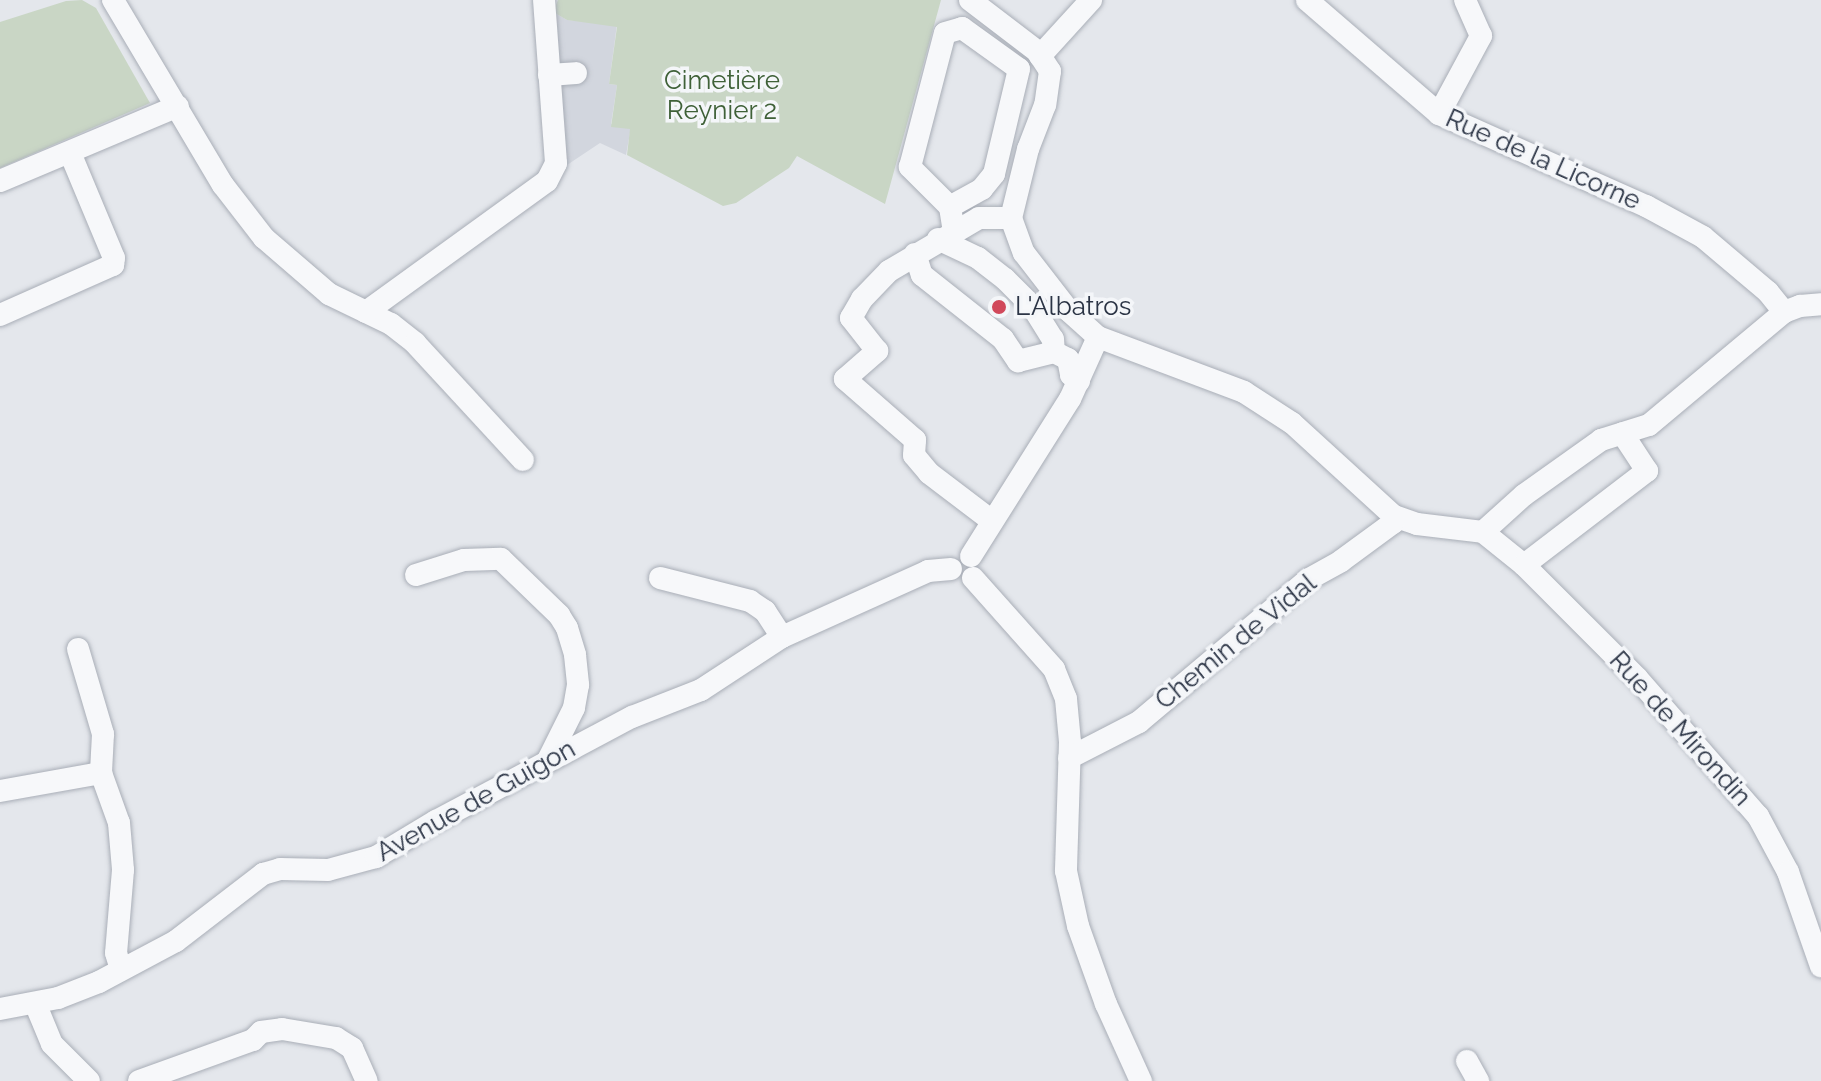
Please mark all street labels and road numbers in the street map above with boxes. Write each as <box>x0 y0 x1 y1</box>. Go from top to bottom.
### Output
street label: Rue de la Licorne <box>1441 103 1645 217</box>
street label: Chemin de Vidal <box>1149 567 1323 717</box>
street label: Rue de Mirondin <box>1603 645 1757 813</box>
street label: Avenue de Guigon <box>371 733 581 869</box>

